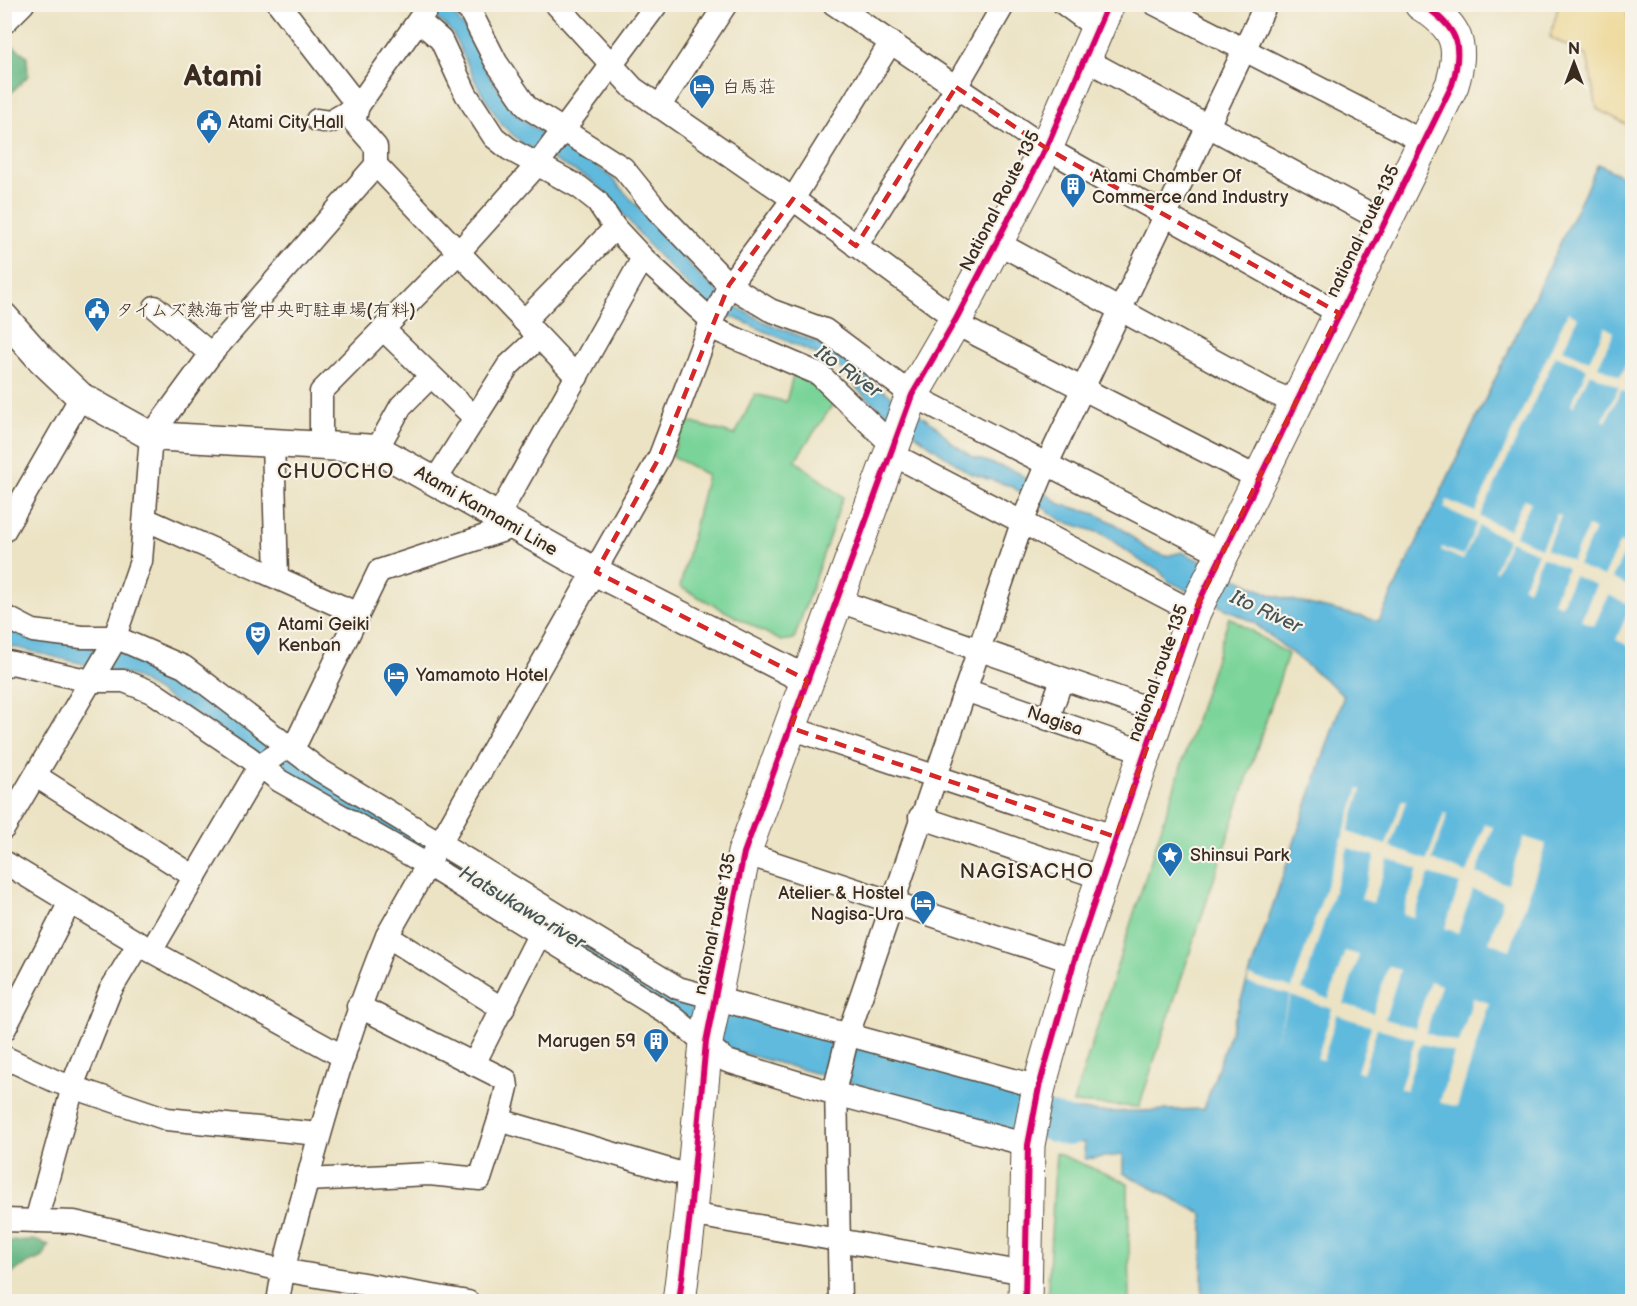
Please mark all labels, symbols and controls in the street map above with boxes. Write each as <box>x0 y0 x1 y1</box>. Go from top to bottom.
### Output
north arrow <box>1544 33 1604 93</box>
text: N <box>1568 40 1580 59</box>
district label: Atami <box>183 59 262 95</box>
hotel icon: 白馬荘 <box>687 72 717 110</box>
place label: 白馬荘 <box>722 77 776 98</box>
public building icon: Atami City Hall <box>194 107 224 145</box>
place label: Atami City Hall <box>228 112 344 133</box>
street label: National Route 135 <box>956 127 1044 275</box>
street label: national route 135 <box>1322 161 1404 301</box>
place label: Atami Chamber Of Commerce and Industry <box>1092 166 1289 208</box>
building icon: Atami Chamber Of Commerce and Industry <box>1058 171 1088 209</box>
public building icon: タイムズ熱海市営中央町駐車場(有料) <box>82 295 112 333</box>
place label: タイムズ熱海市営中央町駐車場(有料) <box>116 300 416 321</box>
water label: Ito River <box>809 340 887 405</box>
district label: CHUOCHO <box>277 459 395 484</box>
street label: Atami Kannami Line <box>411 462 561 561</box>
water label: Ito River <box>1226 585 1307 640</box>
street label: national route 135 <box>1123 601 1193 745</box>
place label: Atami Geiki Kenban <box>278 614 370 656</box>
theatre icon: Atami Geiki Kenban <box>243 619 273 657</box>
hotel icon: Yamamoto Hotel <box>381 660 411 698</box>
place label: Yamamoto Hotel <box>415 665 548 686</box>
street label: Nagisa <box>1024 702 1086 740</box>
place icon: Shinsui Park <box>1155 840 1185 878</box>
place label: Shinsui Park <box>1190 845 1290 866</box>
street label: national route 135 <box>690 851 740 997</box>
district label: NAGISACHO <box>959 859 1095 884</box>
water label: Hatsukawa river <box>455 861 591 956</box>
place label: Atelier & Hostel Nagisa-Ura <box>778 883 904 925</box>
hotel icon: Atelier & Hostel Nagisa-Ura <box>908 888 938 926</box>
building icon: Marugen 59 <box>641 1026 671 1064</box>
place label: Marugen 59 <box>537 1031 636 1052</box>

